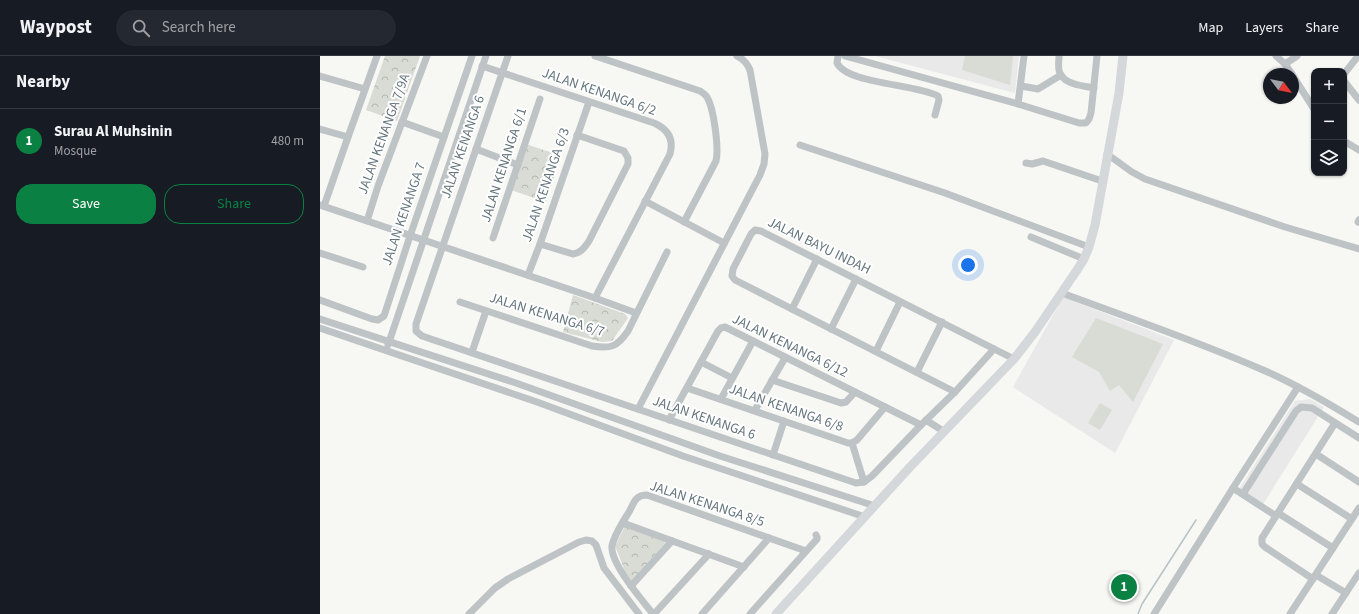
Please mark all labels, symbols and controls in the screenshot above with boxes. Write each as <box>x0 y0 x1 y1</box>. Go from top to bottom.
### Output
search box <box>116 10 396 46</box>
text: Waypost <box>20 14 92 41</box>
icon: search <box>130 17 152 39</box>
text: Search here <box>162 17 236 38</box>
text: Map <box>1198 18 1223 38</box>
text: Layers <box>1245 18 1283 38</box>
text: Share <box>1305 18 1339 38</box>
street label: JALAN KENANGA 6/2 <box>539 63 659 121</box>
north arrow <box>1263 68 1299 104</box>
map controls <box>1311 68 1347 176</box>
button: + <box>1311 68 1347 104</box>
text: Nearby <box>16 70 70 94</box>
street label: JALAN KENANGA 7/9A <box>353 70 415 197</box>
street label: JALAN KENANGA 6 <box>436 93 490 201</box>
button: − <box>1311 104 1347 140</box>
street label: JALAN KENANGA 6/1 <box>476 105 532 225</box>
text: Surau Al Muhsinin <box>54 121 172 142</box>
street label: JALAN KENANGA 6/3 <box>517 125 575 245</box>
text: 1 <box>26 132 32 150</box>
text: 480 m <box>271 132 304 150</box>
button: layers <box>1311 140 1347 176</box>
text: Mosque <box>54 142 97 160</box>
street label: JALAN KENANGA 7 <box>377 160 431 268</box>
button: Save <box>16 184 156 224</box>
button: Share <box>164 184 304 224</box>
street label: JALAN BAYU INDAH <box>764 212 874 280</box>
your location <box>958 255 978 275</box>
street label: JALAN KENANGA 6/7 <box>487 288 607 342</box>
street label: JALAN KENANGA 6/12 <box>729 309 851 383</box>
street label: JALAN KENANGA 6/8 <box>726 379 846 437</box>
street label: JALAN KENANGA 6 <box>650 391 758 445</box>
street label: JALAN KENANGA 8/5 <box>647 476 767 532</box>
pin: 1 <box>1111 572 1137 602</box>

